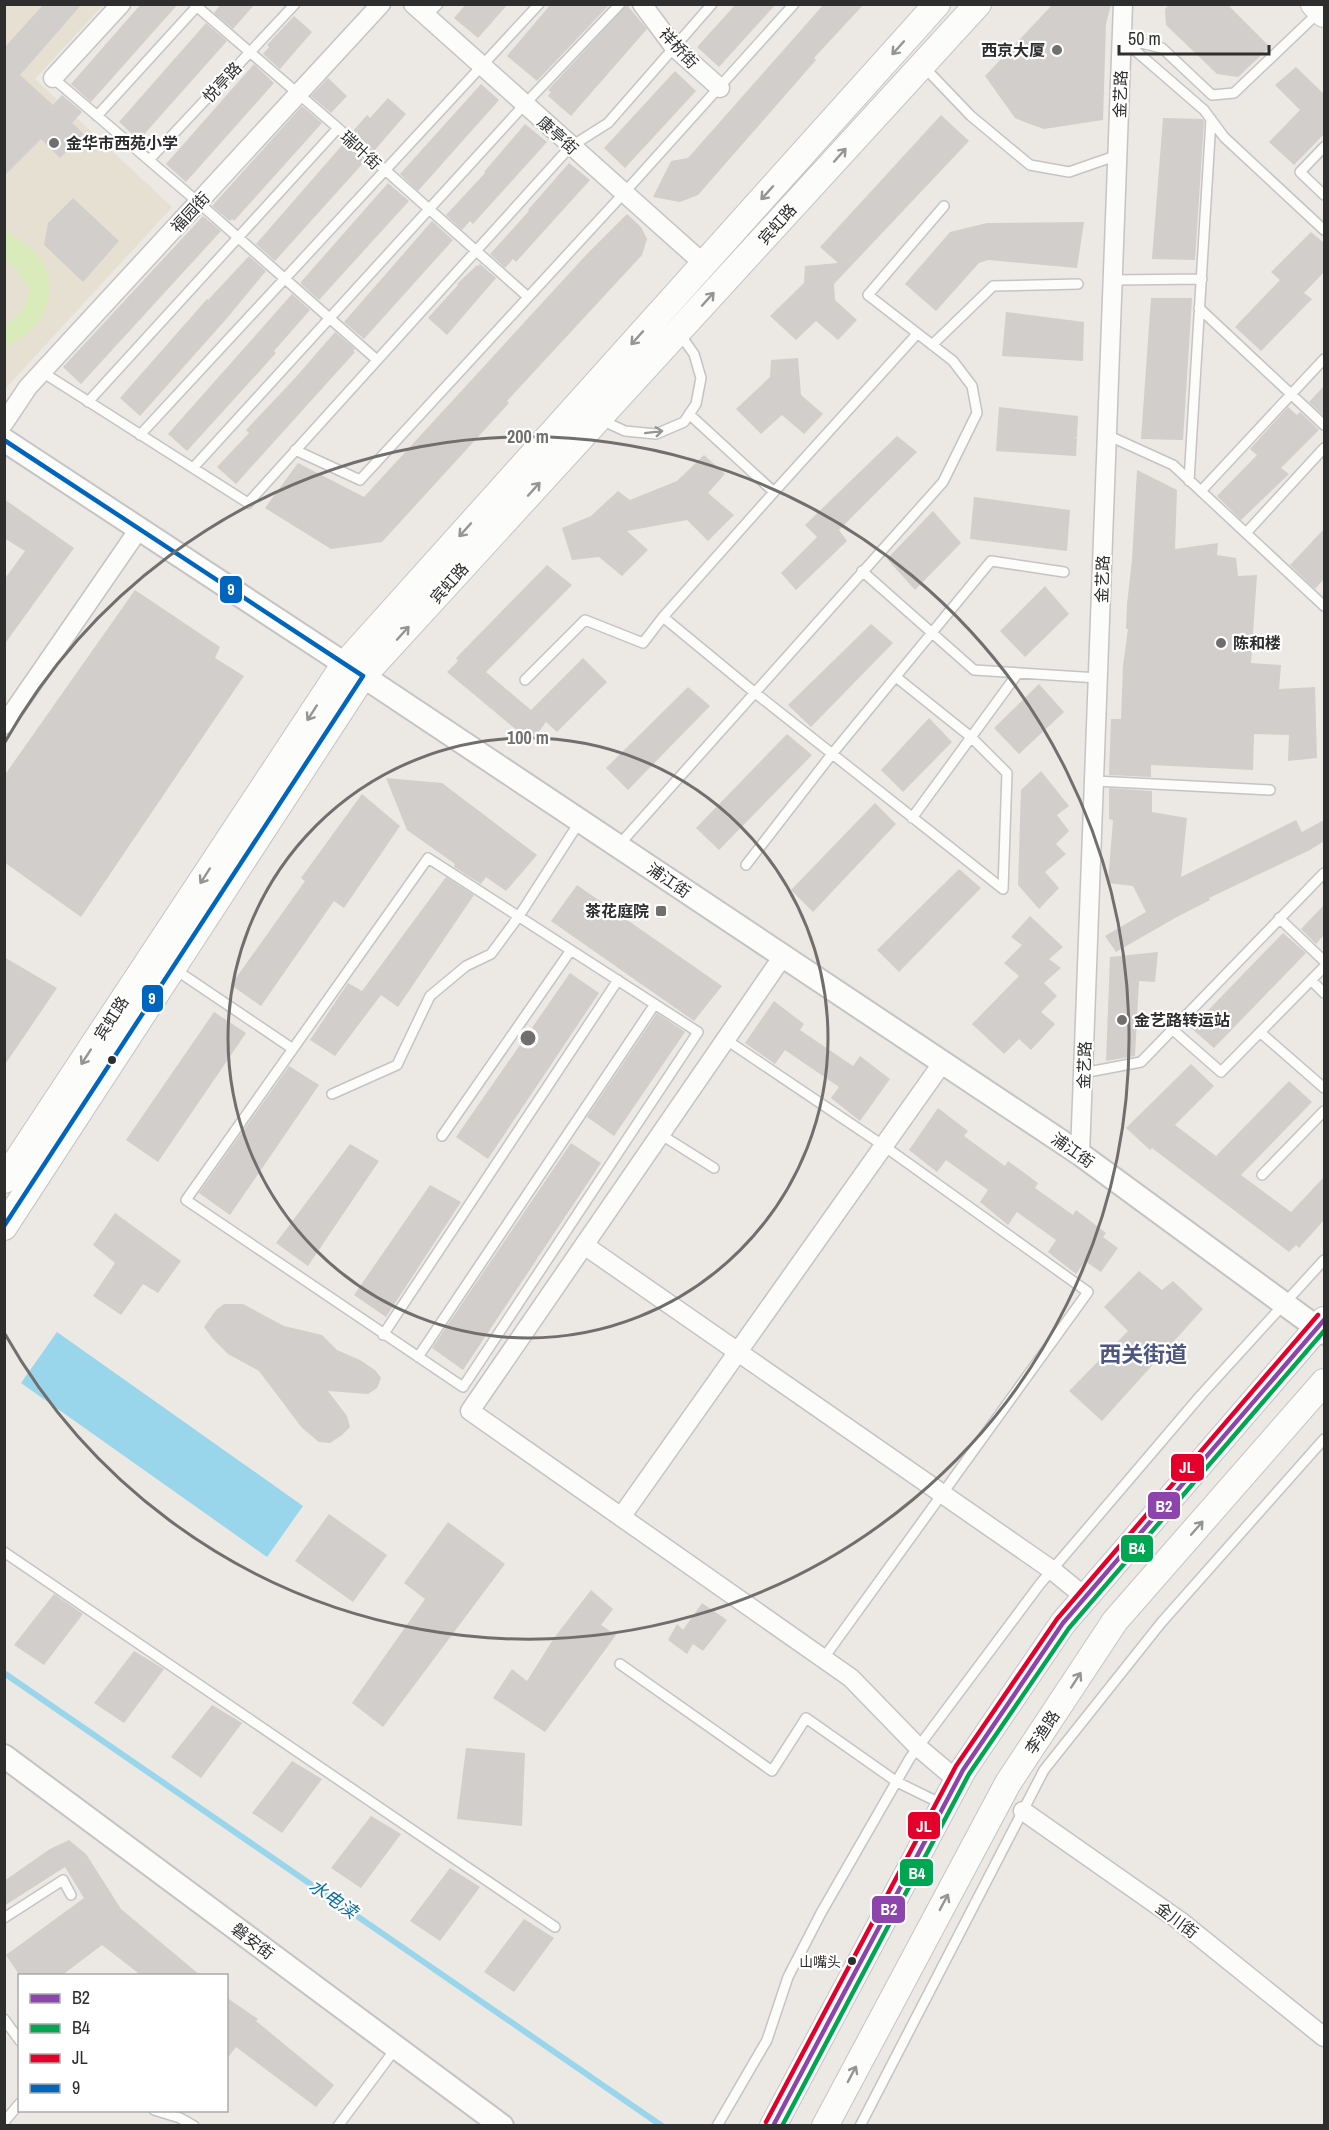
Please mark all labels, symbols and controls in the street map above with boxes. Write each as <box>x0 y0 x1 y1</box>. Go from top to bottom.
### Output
scale bar <box>1119 18 1269 56</box>
street label: 祥桥街 <box>655 23 703 73</box>
text: 50 m <box>1128 26 1161 51</box>
place label: 西京大厦 <box>981 39 1045 61</box>
one-way arrow <box>891 40 905 55</box>
marker: 西京大厦 <box>1050 43 1064 57</box>
street label: 悦亭路 <box>198 57 246 107</box>
street label: 金艺路 <box>1108 70 1132 118</box>
street label: 康亭街 <box>533 111 583 159</box>
street label: 瑞叶街 <box>336 126 386 174</box>
place label: 金华市西苑小学 <box>66 132 178 154</box>
marker: 金华市西苑小学 <box>47 136 61 150</box>
one-way arrow <box>833 148 847 163</box>
one-way arrow <box>760 185 774 200</box>
street label: 福园街 <box>166 187 214 237</box>
street label: 宾虹路 <box>753 199 801 249</box>
one-way arrow <box>701 291 716 306</box>
one-way arrow <box>630 330 644 345</box>
text: 200 m <box>507 424 549 449</box>
one-way arrow <box>644 426 663 437</box>
one-way arrow <box>527 482 541 497</box>
one-way arrow <box>458 522 472 537</box>
street label: 金艺路 <box>1090 555 1114 603</box>
street label: 宾虹路 <box>425 558 473 608</box>
line badge: 9 <box>219 575 243 604</box>
text: 9 <box>227 578 235 600</box>
one-way arrow <box>396 626 410 641</box>
place label: 陈和楼 <box>1233 632 1281 654</box>
marker: 陈和楼 <box>1214 636 1228 650</box>
one-way arrow <box>306 705 318 721</box>
text: 100 m <box>507 725 549 750</box>
street label: 浦江街 <box>643 857 695 903</box>
one-way arrow <box>199 868 211 884</box>
place label: 茶花庭院 <box>585 900 649 922</box>
marker: 茶花庭院 <box>654 904 668 918</box>
line badge: 9 <box>141 984 164 1013</box>
text: 9 <box>148 987 156 1009</box>
street label: 宾虹路 <box>89 992 133 1044</box>
place label: 金艺路转运站 <box>1134 1009 1230 1031</box>
marker: 金艺路转运站 <box>1115 1013 1129 1027</box>
centre of rings <box>518 1028 538 1048</box>
street label: 金艺路 <box>1072 1041 1096 1089</box>
one-way arrow <box>80 1048 92 1064</box>
unlabelled marker <box>106 1054 118 1066</box>
street label: 浦江街 <box>1047 1127 1099 1173</box>
district label: 西关街道 <box>1099 1339 1187 1369</box>
line badge: JL <box>1170 1453 1205 1482</box>
text: JL <box>1179 1456 1195 1478</box>
line badge: B2 <box>1147 1491 1181 1520</box>
text: B2 <box>1156 1495 1172 1517</box>
one-way arrow <box>1190 1521 1204 1536</box>
line badge: B4 <box>1120 1534 1154 1563</box>
text: B4 <box>1129 1537 1146 1559</box>
one-way arrow <box>1070 1673 1082 1689</box>
street label: 李渔路 <box>1020 1706 1064 1758</box>
line badge: JL <box>907 1811 941 1840</box>
text: JL <box>916 1815 932 1837</box>
line badge: B4 <box>899 1858 934 1887</box>
text: B4 <box>909 1862 926 1884</box>
water label: 水电渎 <box>304 1873 364 1925</box>
one-way arrow <box>938 1894 950 1911</box>
line badge: B2 <box>871 1895 906 1924</box>
street label: 金川街 <box>1151 1897 1203 1943</box>
text: B2 <box>881 1898 897 1920</box>
street label: 磐安街 <box>227 1918 279 1964</box>
place label: 山嘴头 <box>799 1953 841 1971</box>
marker: 山嘴头 <box>846 1955 858 1967</box>
legend <box>18 1974 228 2112</box>
text: B2 <box>72 1985 90 2010</box>
text: B4 <box>72 2015 90 2040</box>
text: JL <box>72 2045 88 2070</box>
one-way arrow <box>846 2066 858 2083</box>
text: 9 <box>72 2075 80 2100</box>

